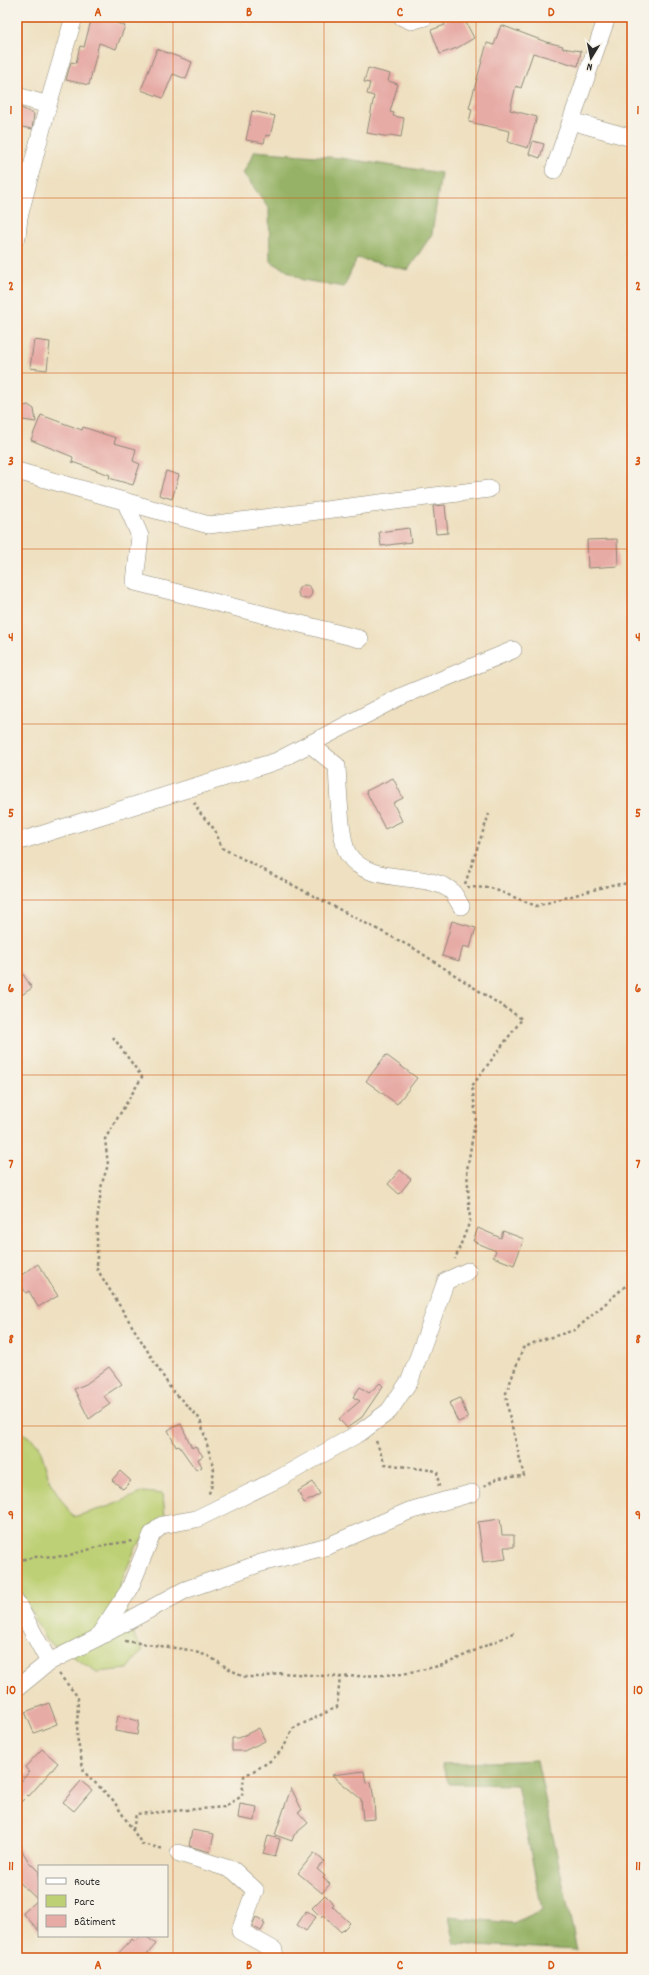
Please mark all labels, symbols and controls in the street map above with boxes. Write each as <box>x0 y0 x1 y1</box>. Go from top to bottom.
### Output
text: A <box>94 4 102 23</box>
text: B <box>246 4 252 23</box>
text: C <box>397 4 404 23</box>
text: D <box>548 4 555 23</box>
north arrow <box>571 38 611 78</box>
text: N <box>585 57 594 74</box>
text: 1 <box>10 102 13 121</box>
text: 1 <box>637 102 640 121</box>
text: 2 <box>8 278 14 297</box>
text: 2 <box>635 278 641 297</box>
text: 3 <box>8 453 14 472</box>
text: 3 <box>635 453 641 472</box>
text: 4 <box>8 629 14 648</box>
text: 4 <box>635 629 641 648</box>
text: 5 <box>8 805 14 824</box>
text: 5 <box>635 805 641 824</box>
text: 6 <box>8 980 15 999</box>
text: 6 <box>635 980 642 999</box>
text: 7 <box>9 1156 14 1175</box>
text: 7 <box>636 1156 641 1175</box>
text: 8 <box>8 1331 14 1350</box>
text: 8 <box>635 1331 641 1350</box>
text: 9 <box>8 1507 14 1526</box>
text: 9 <box>635 1507 641 1526</box>
text: 10 <box>6 1682 16 1701</box>
text: 10 <box>633 1682 643 1701</box>
text: 11 <box>8 1858 14 1877</box>
text: 11 <box>635 1858 641 1877</box>
legend <box>38 1865 168 1937</box>
text: Route <box>74 1874 100 1891</box>
text: Parc <box>74 1894 95 1911</box>
text: Bâtiment <box>74 1914 116 1931</box>
text: A <box>94 1957 102 1975</box>
text: B <box>246 1957 252 1975</box>
text: C <box>397 1957 404 1975</box>
text: D <box>548 1957 555 1975</box>

